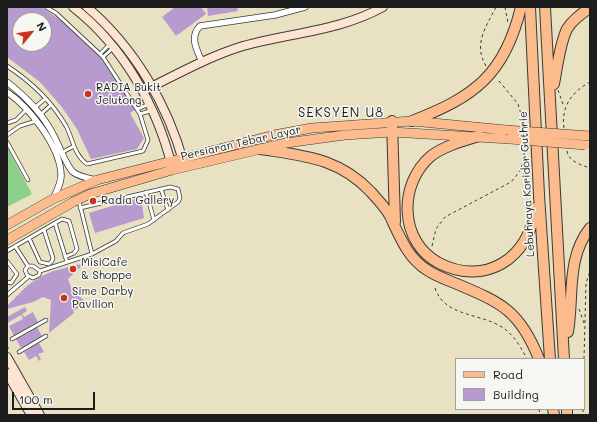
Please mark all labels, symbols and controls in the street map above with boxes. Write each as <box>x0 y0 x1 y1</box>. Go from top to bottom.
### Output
north arrow <box>12 12 52 52</box>
text: N <box>33 19 51 34</box>
place label: RADIA Bukit Jelutong <box>96 81 161 107</box>
marker: RADIA Bukit Jelutong <box>83 89 93 99</box>
district label: SEKSYEN U8 <box>298 105 384 121</box>
street label: Lebuhraya Koridor Guthrie <box>517 111 537 257</box>
street label: Persiaran Tebar Layar <box>179 123 303 163</box>
place label: Radia Gallery <box>101 194 174 208</box>
marker: Radia Gallery <box>88 196 98 206</box>
place label: MisiCafe & Shoppe <box>81 256 132 282</box>
marker: MisiCafe & Shoppe <box>68 264 78 274</box>
place label: Sime Darby Pavilion <box>72 285 133 311</box>
marker: Sime Darby Pavilion <box>59 293 69 303</box>
legend <box>455 358 585 410</box>
text: Road <box>493 366 523 382</box>
scale bar <box>14 384 97 410</box>
text: Building <box>493 386 539 402</box>
text: 100 m <box>19 391 53 407</box>

